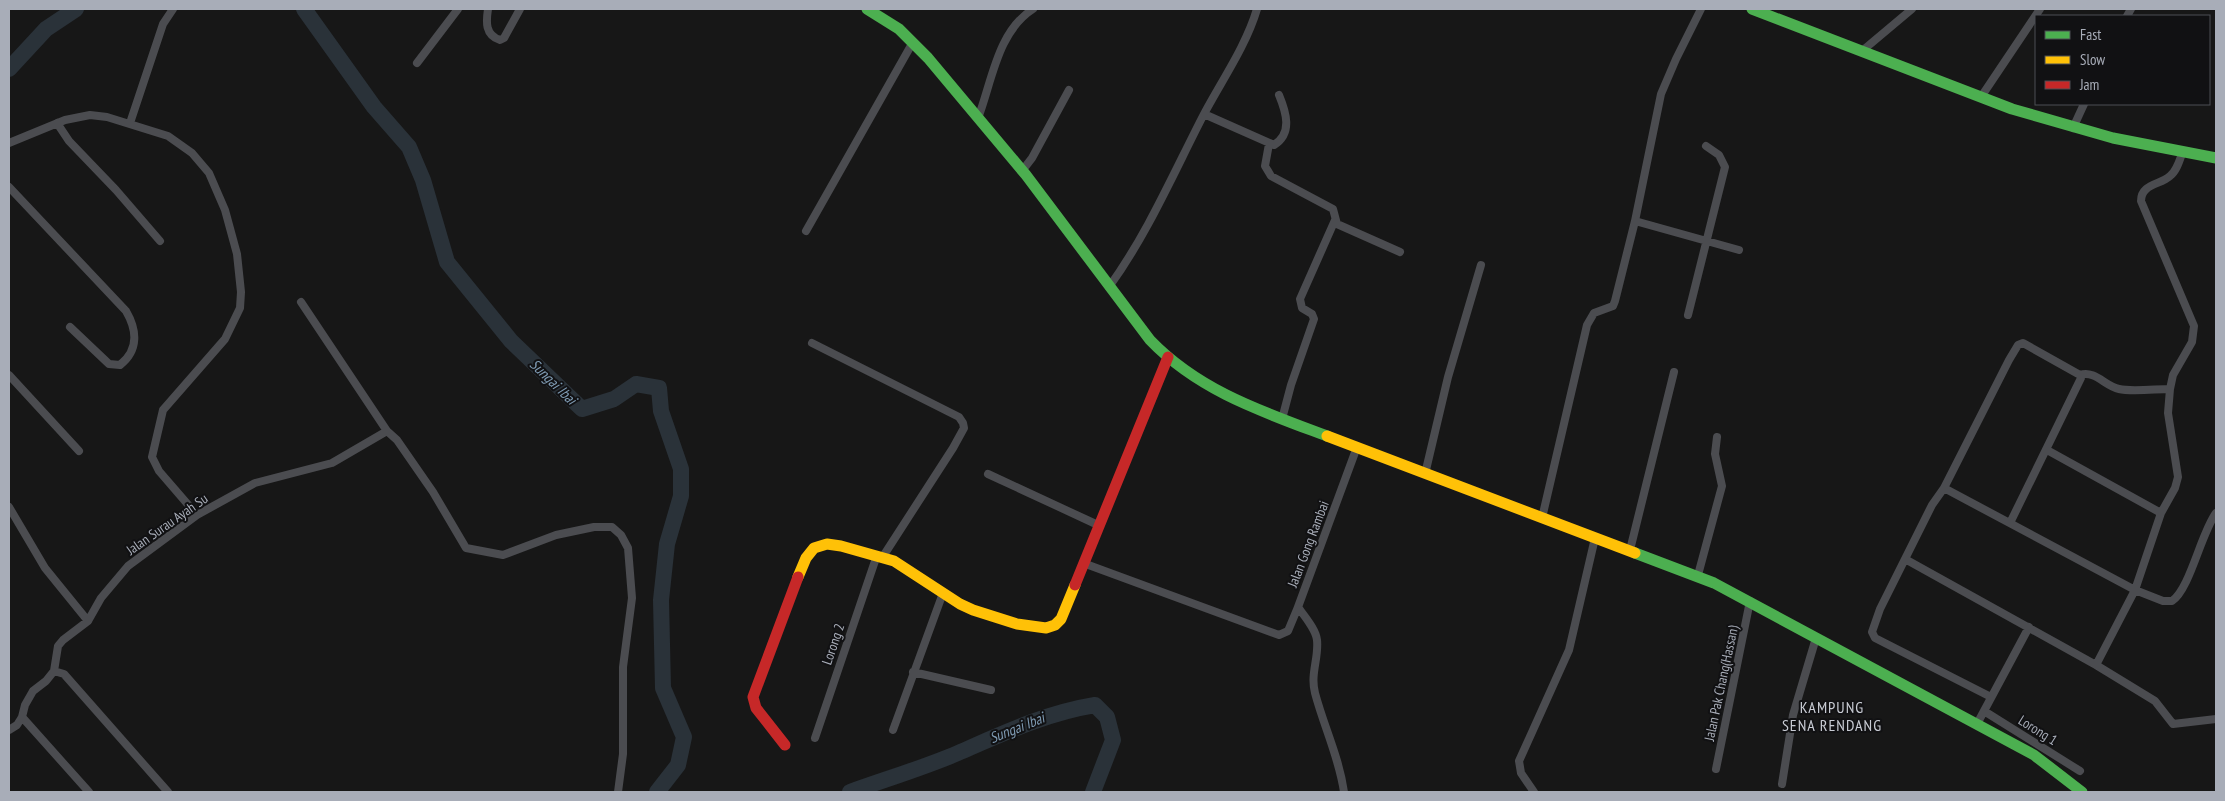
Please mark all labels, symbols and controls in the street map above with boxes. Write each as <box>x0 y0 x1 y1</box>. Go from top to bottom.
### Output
legend <box>2035 15 2210 105</box>
text: Fast <box>2080 25 2101 44</box>
text: Slow <box>2080 50 2105 69</box>
text: Jam <box>2079 75 2099 94</box>
water label: Sungai Ibai <box>526 355 582 410</box>
street label: Jalan Surau Ayah Su <box>122 489 211 559</box>
street label: Jalan Gong Rambai <box>1283 498 1333 591</box>
street label: Lorong 2 <box>818 621 848 667</box>
street label: Jalan Pak Chang(Hassan) <box>1700 623 1742 743</box>
district label: KAMPUNG SENA RENDANG <box>1782 697 1882 735</box>
water label: Sungai Ibai <box>987 707 1049 747</box>
street label: Lorong 1 <box>2015 711 2061 749</box>

